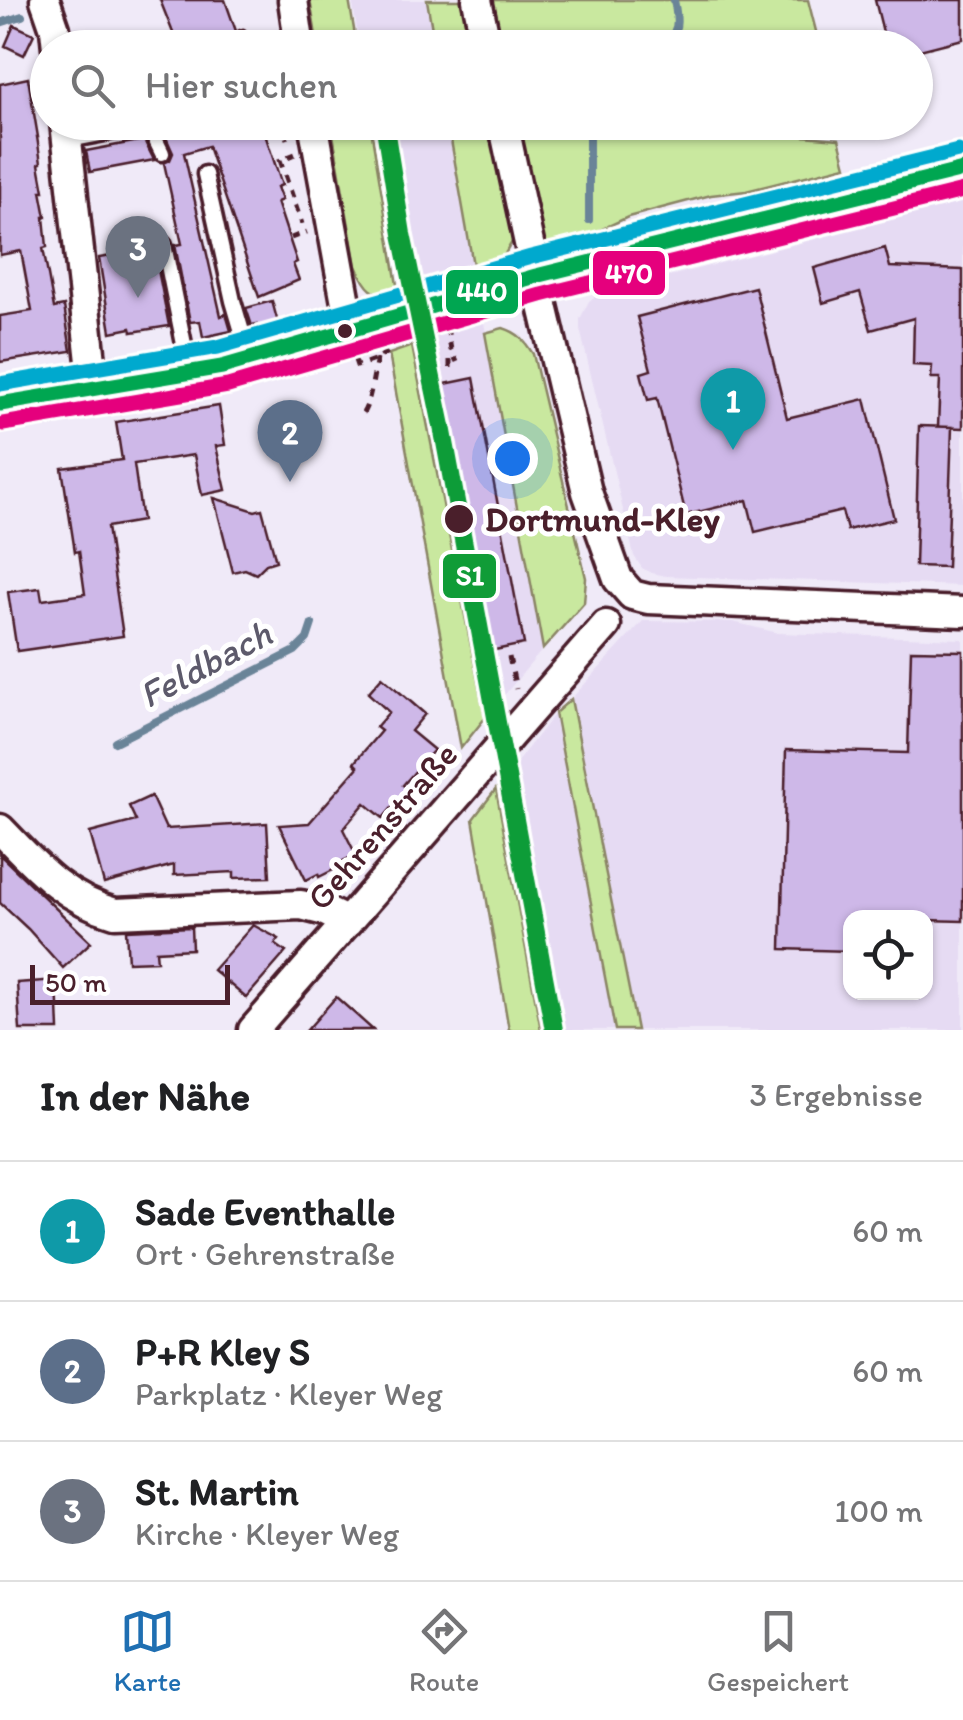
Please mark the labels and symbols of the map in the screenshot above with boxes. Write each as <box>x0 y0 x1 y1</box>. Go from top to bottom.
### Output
pin: 3 <box>106 216 170 298</box>
line badge: 470 <box>591 249 667 297</box>
text: 470 <box>605 256 653 290</box>
line badge: 440 <box>444 268 520 316</box>
text: 440 <box>457 274 507 308</box>
unlabelled marker <box>335 321 355 341</box>
pin: 1 <box>700 368 766 450</box>
pin: 2 <box>258 400 322 482</box>
your location <box>487 433 538 484</box>
place label: Dortmund-Kley <box>485 498 720 540</box>
marker: Dortmund-Kley <box>442 502 476 536</box>
line badge: S1 <box>441 552 498 600</box>
text: S1 <box>456 558 484 592</box>
water label: Feldbach <box>131 610 280 718</box>
street label: Gehrenstraße <box>298 734 466 918</box>
scale bar <box>30 960 230 1004</box>

